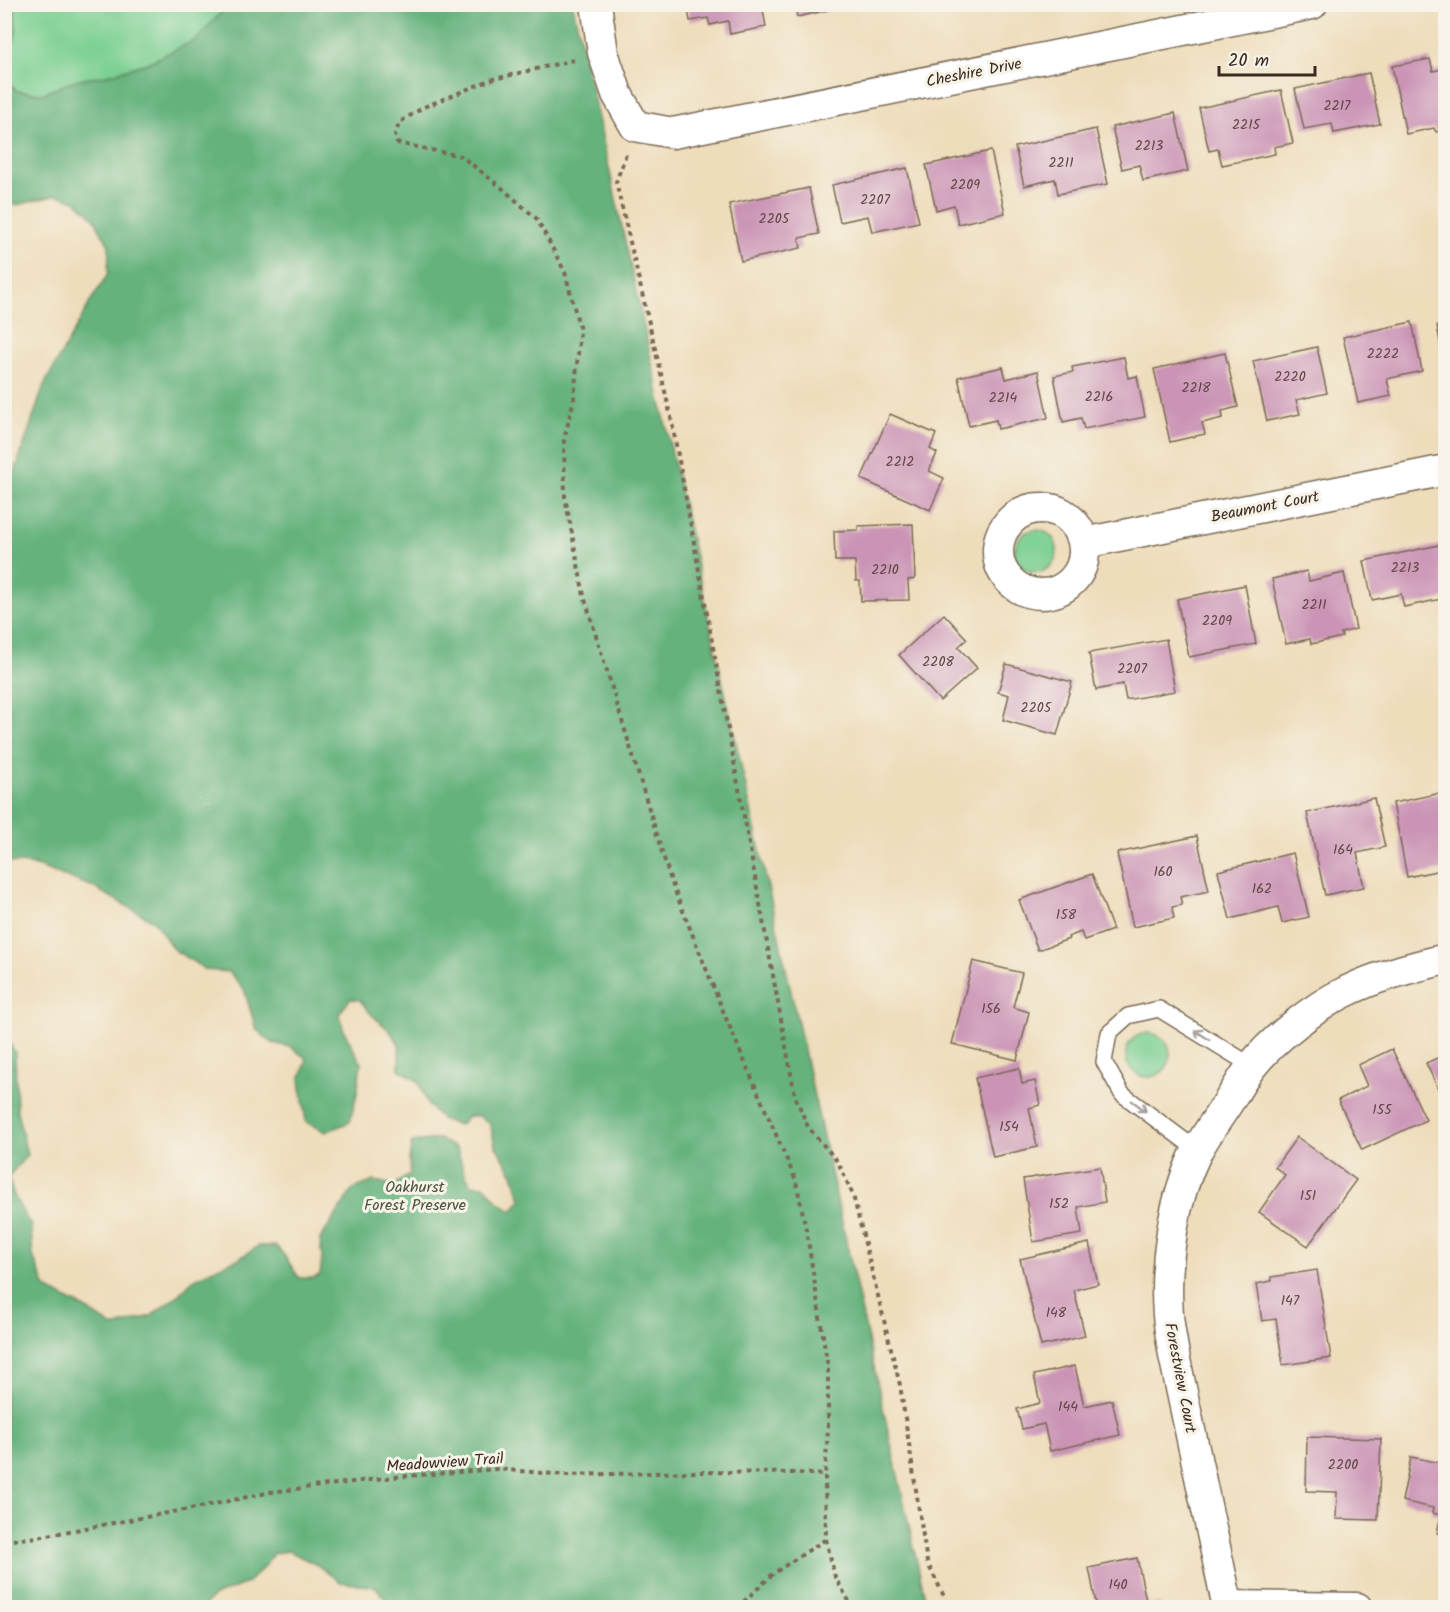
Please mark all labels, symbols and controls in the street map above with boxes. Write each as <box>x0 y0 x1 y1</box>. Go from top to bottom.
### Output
scale bar <box>1219 39 1315 77</box>
text: 20 m <box>1228 47 1269 76</box>
street label: Cheshire Drive <box>924 51 1024 95</box>
house number: 2217 <box>1323 95 1351 117</box>
house number: 2215 <box>1232 114 1262 136</box>
house number: 2213 <box>1135 135 1163 157</box>
house number: 2211 <box>1048 152 1074 174</box>
house number: 2209 <box>950 174 980 196</box>
house number: 2207 <box>860 189 890 211</box>
house number: 2205 <box>759 208 791 230</box>
house number: 2222 <box>1367 343 1399 365</box>
house number: 2220 <box>1274 366 1306 388</box>
house number: 2218 <box>1181 377 1211 399</box>
house number: 2216 <box>1085 386 1113 408</box>
house number: 2214 <box>989 387 1017 409</box>
house number: 2212 <box>886 451 914 473</box>
street label: Beaumont Court <box>1209 484 1322 530</box>
house number: 2213 <box>1391 557 1419 579</box>
house number: 2210 <box>871 559 899 581</box>
house number: 2211 <box>1301 594 1327 616</box>
house number: 2209 <box>1202 610 1232 632</box>
house number: 2208 <box>922 651 954 673</box>
house number: 2207 <box>1117 658 1147 680</box>
house number: 2205 <box>1021 697 1053 719</box>
house number: 164 <box>1333 839 1353 861</box>
house number: 160 <box>1153 861 1173 883</box>
house number: 162 <box>1252 878 1272 900</box>
house number: 158 <box>1056 904 1077 926</box>
house number: 156 <box>981 998 1001 1020</box>
one-way arrow <box>1194 1029 1211 1041</box>
house number: 155 <box>1372 1099 1393 1121</box>
one-way arrow <box>1130 1100 1146 1113</box>
house number: 154 <box>999 1116 1019 1138</box>
park label: Oakhurst Forest Preserve <box>364 1175 466 1218</box>
house number: 151 <box>1300 1185 1316 1207</box>
house number: 152 <box>1049 1193 1069 1215</box>
house number: 147 <box>1281 1290 1300 1312</box>
house number: 148 <box>1046 1302 1067 1324</box>
street label: Forestview Court <box>1157 1321 1203 1436</box>
house number: 144 <box>1058 1396 1078 1418</box>
street label: Meadowview Trail <box>386 1446 504 1480</box>
house number: 2200 <box>1328 1454 1358 1476</box>
house number: 140 <box>1108 1574 1128 1596</box>

